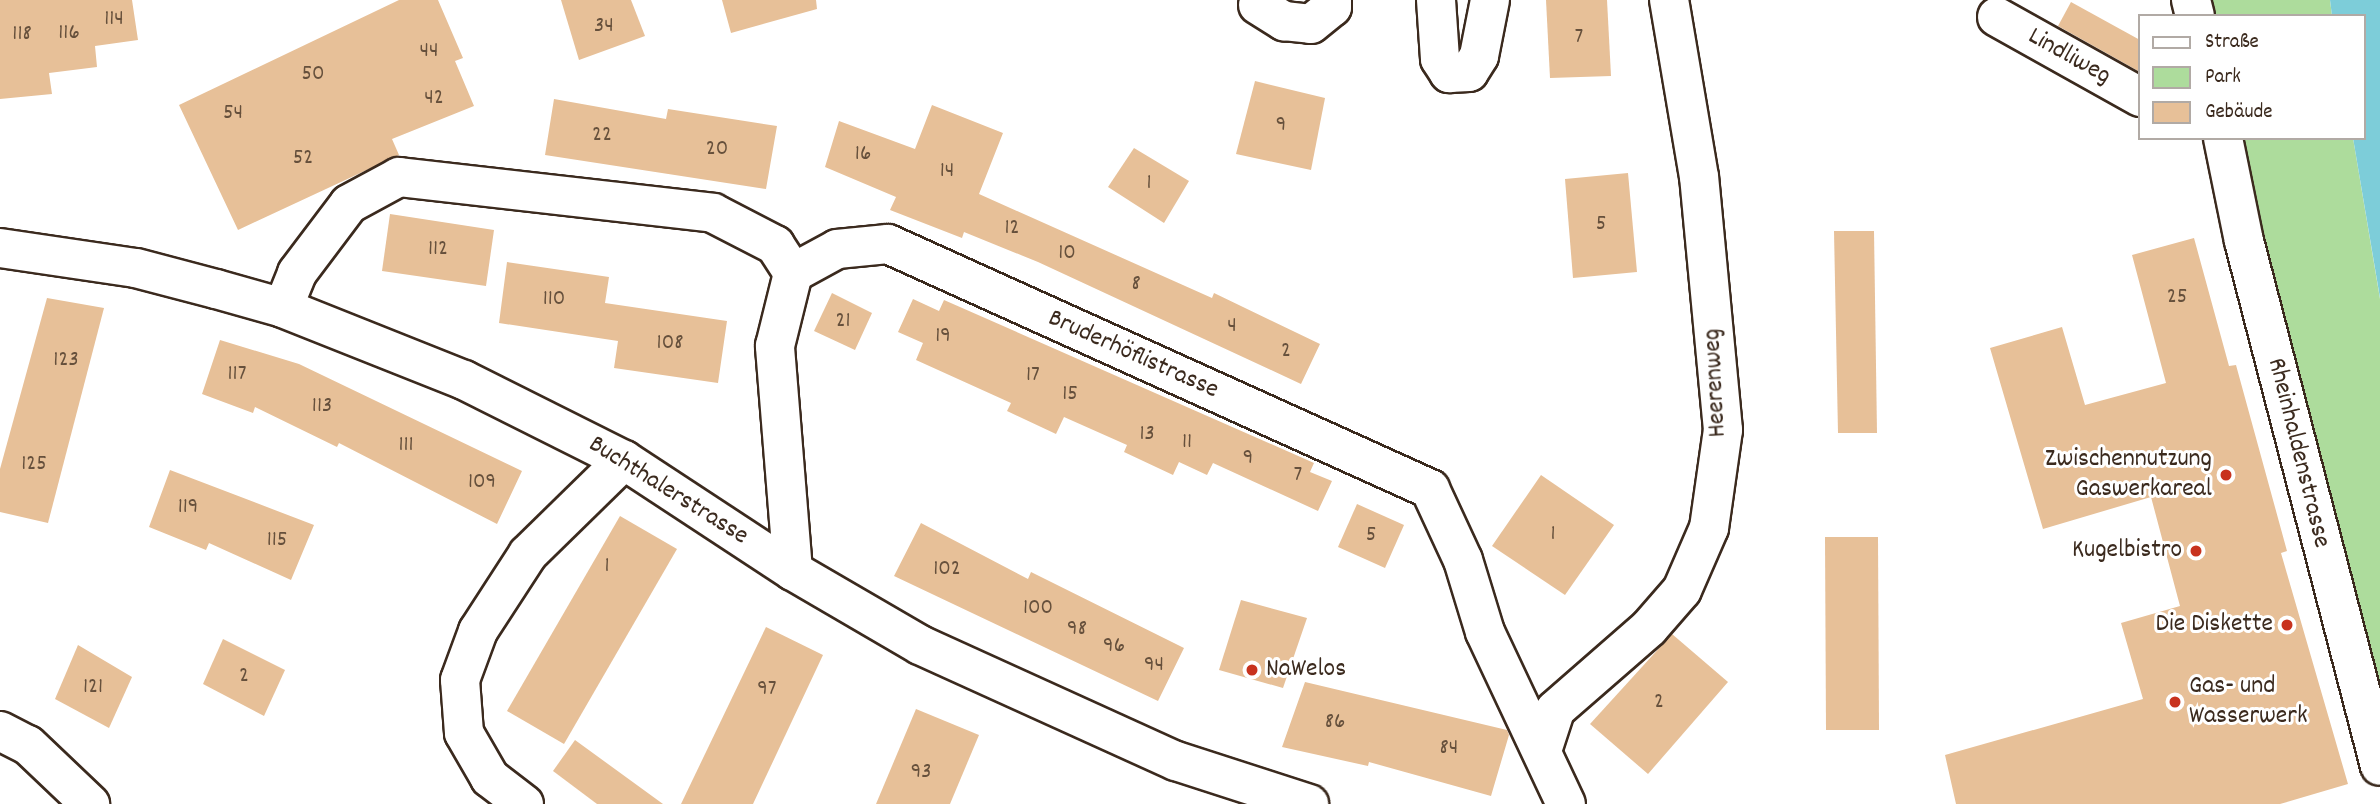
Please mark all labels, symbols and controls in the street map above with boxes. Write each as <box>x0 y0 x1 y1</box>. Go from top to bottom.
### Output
house number: 114 <box>104 6 124 34</box>
house number: 34 <box>594 13 614 41</box>
legend <box>2138 14 2366 140</box>
house number: 116 <box>58 20 80 48</box>
house number: 118 <box>12 21 32 49</box>
street label: Lindliweg <box>2022 22 2116 92</box>
house number: 7 <box>1575 24 1583 52</box>
text: Straße <box>2205 28 2259 58</box>
house number: 44 <box>419 38 439 66</box>
house number: 50 <box>301 61 325 89</box>
text: Park <box>2205 63 2241 93</box>
house number: 42 <box>424 85 444 113</box>
text: Gebäude <box>2205 98 2273 128</box>
house number: 54 <box>223 100 243 128</box>
house number: 9 <box>1276 112 1286 140</box>
house number: 22 <box>592 122 612 150</box>
house number: 20 <box>706 136 728 164</box>
house number: 16 <box>855 141 871 169</box>
house number: 52 <box>293 145 313 173</box>
house number: 14 <box>940 158 954 186</box>
house number: 1 <box>1146 170 1152 198</box>
house number: 5 <box>1596 211 1606 239</box>
house number: 12 <box>1004 215 1020 243</box>
house number: 112 <box>428 236 448 264</box>
house number: 10 <box>1058 240 1076 268</box>
house number: 8 <box>1131 271 1141 299</box>
house number: 25 <box>2167 284 2187 312</box>
house number: 110 <box>543 286 565 314</box>
street label: Bruderhöflistrasse <box>1043 303 1223 407</box>
house number: 21 <box>835 308 851 336</box>
house number: 4 <box>1227 313 1237 341</box>
house number: 19 <box>935 323 951 351</box>
street label: Heerenweg <box>1698 328 1734 438</box>
house number: 108 <box>657 330 683 358</box>
house number: 2 <box>1281 338 1291 366</box>
house number: 123 <box>53 347 79 375</box>
street label: Rheinhaldenstrasse <box>2259 355 2337 551</box>
house number: 117 <box>228 361 246 389</box>
house number: 17 <box>1026 362 1040 390</box>
house number: 15 <box>1062 381 1078 409</box>
house number: 113 <box>312 393 332 421</box>
house number: 13 <box>1139 421 1155 449</box>
street label: Buchthalerstrasse <box>582 429 754 553</box>
house number: 11 <box>1182 429 1192 457</box>
house number: 111 <box>398 432 414 460</box>
place label: Zwischennutzung Gaswerkareal <box>2045 444 2212 505</box>
house number: 9 <box>1243 445 1253 473</box>
house number: 125 <box>21 451 47 479</box>
house number: 7 <box>1294 462 1302 490</box>
marker: Zwischennutzung Gaswerkareal <box>2218 467 2234 483</box>
house number: 109 <box>468 469 496 497</box>
house number: 119 <box>178 494 198 522</box>
house number: 1 <box>1550 521 1556 549</box>
house number: 5 <box>1366 522 1376 550</box>
house number: 115 <box>267 527 287 555</box>
place label: Kugelbistro <box>2072 535 2182 567</box>
marker: Kugelbistro <box>2188 543 2204 559</box>
house number: 1 <box>604 553 610 581</box>
house number: 102 <box>933 556 961 584</box>
house number: 100 <box>1023 595 1053 623</box>
place label: Die Diskette <box>2156 609 2273 641</box>
house number: 98 <box>1067 616 1087 644</box>
marker: Die Diskette <box>2279 617 2295 633</box>
house number: 96 <box>1103 633 1125 661</box>
house number: 94 <box>1144 652 1164 680</box>
place label: NaWelos <box>1266 654 1346 686</box>
marker: NaWelos <box>1244 662 1260 678</box>
house number: 2 <box>239 663 249 691</box>
place label: Gas- und Wasserwerk <box>2189 671 2308 732</box>
house number: 121 <box>83 674 103 702</box>
house number: 97 <box>757 676 777 704</box>
house number: 2 <box>1654 689 1664 717</box>
marker: Gas- und Wasserwerk <box>2167 694 2183 710</box>
house number: 86 <box>1325 709 1345 737</box>
house number: 84 <box>1440 735 1458 763</box>
house number: 93 <box>911 759 931 787</box>

